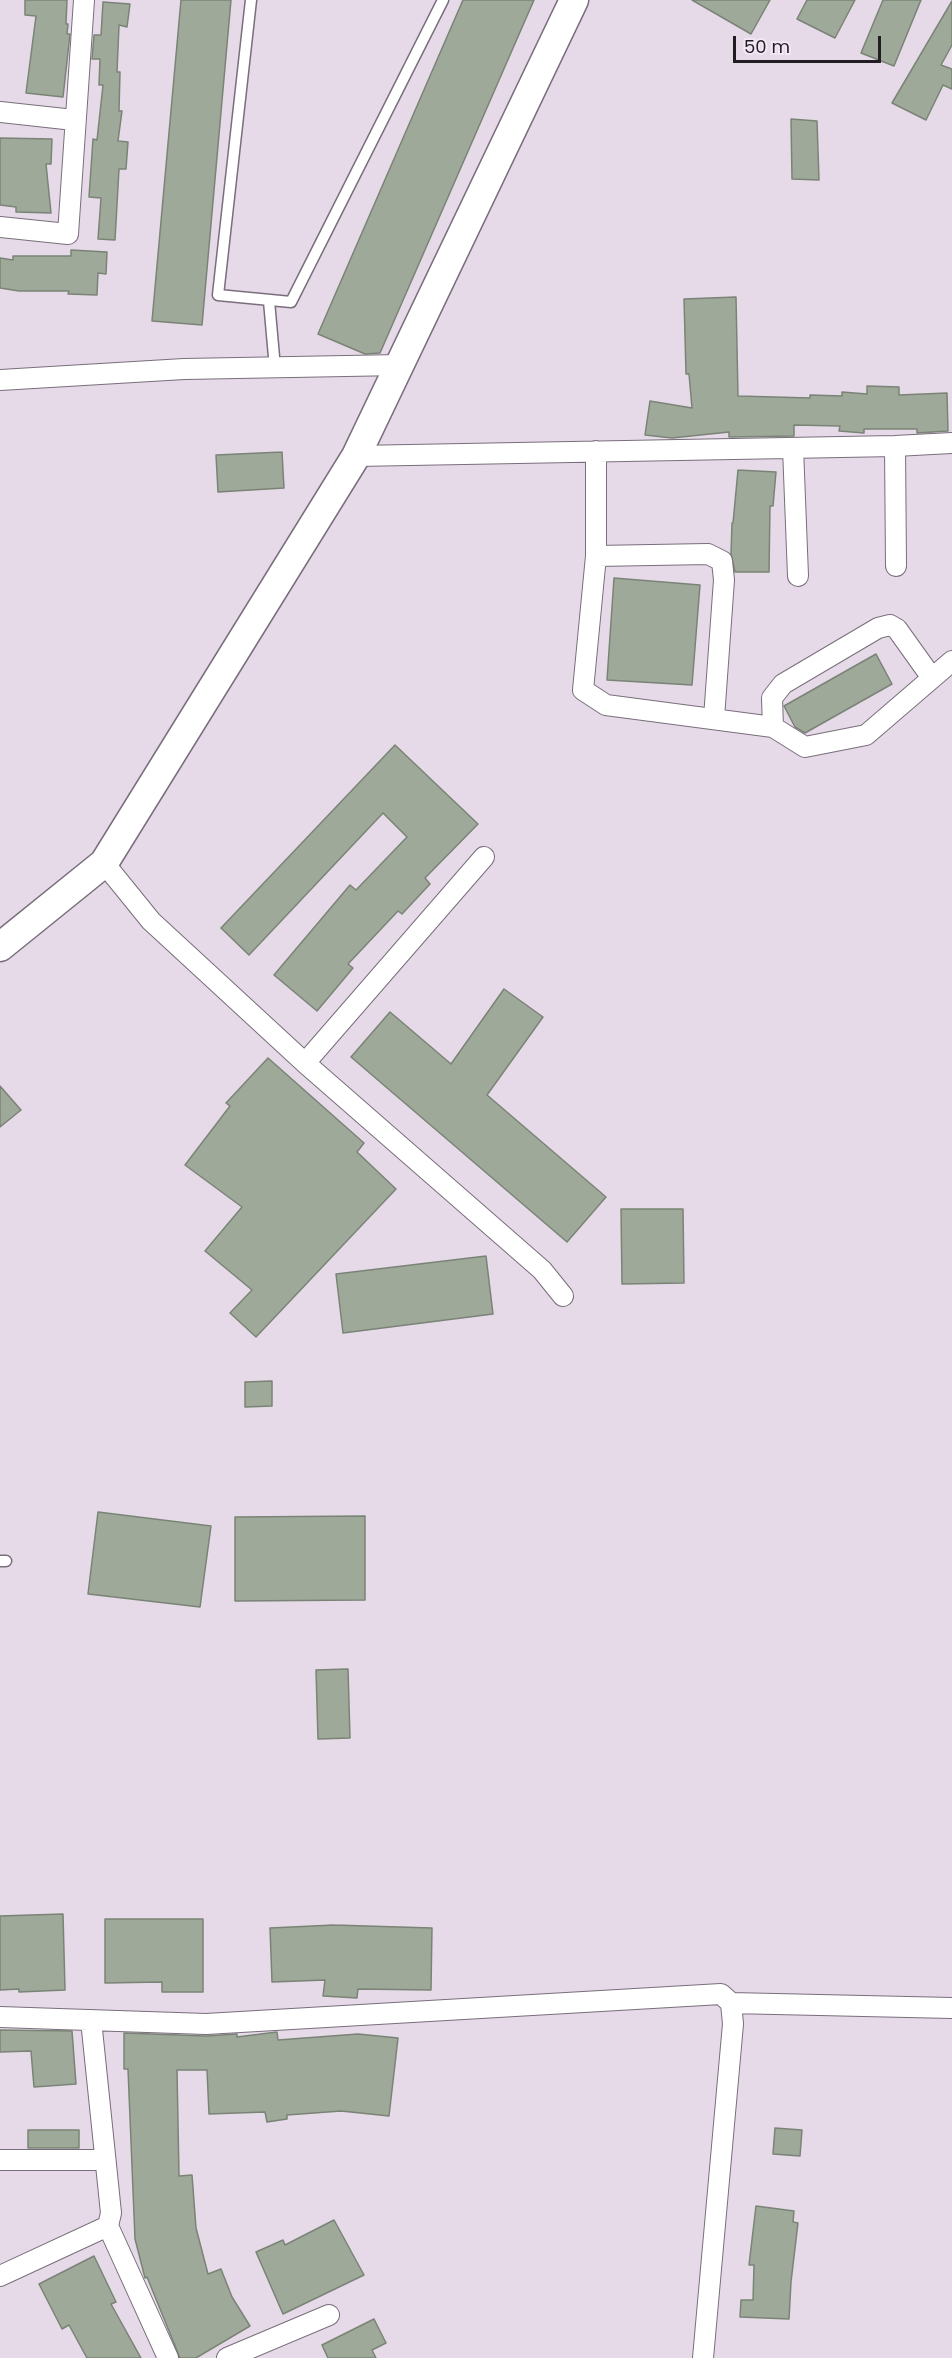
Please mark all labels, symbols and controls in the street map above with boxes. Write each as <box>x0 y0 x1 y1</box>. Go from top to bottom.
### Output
scale bar <box>736 24 884 62</box>
text: 50 m <box>744 34 790 59</box>

